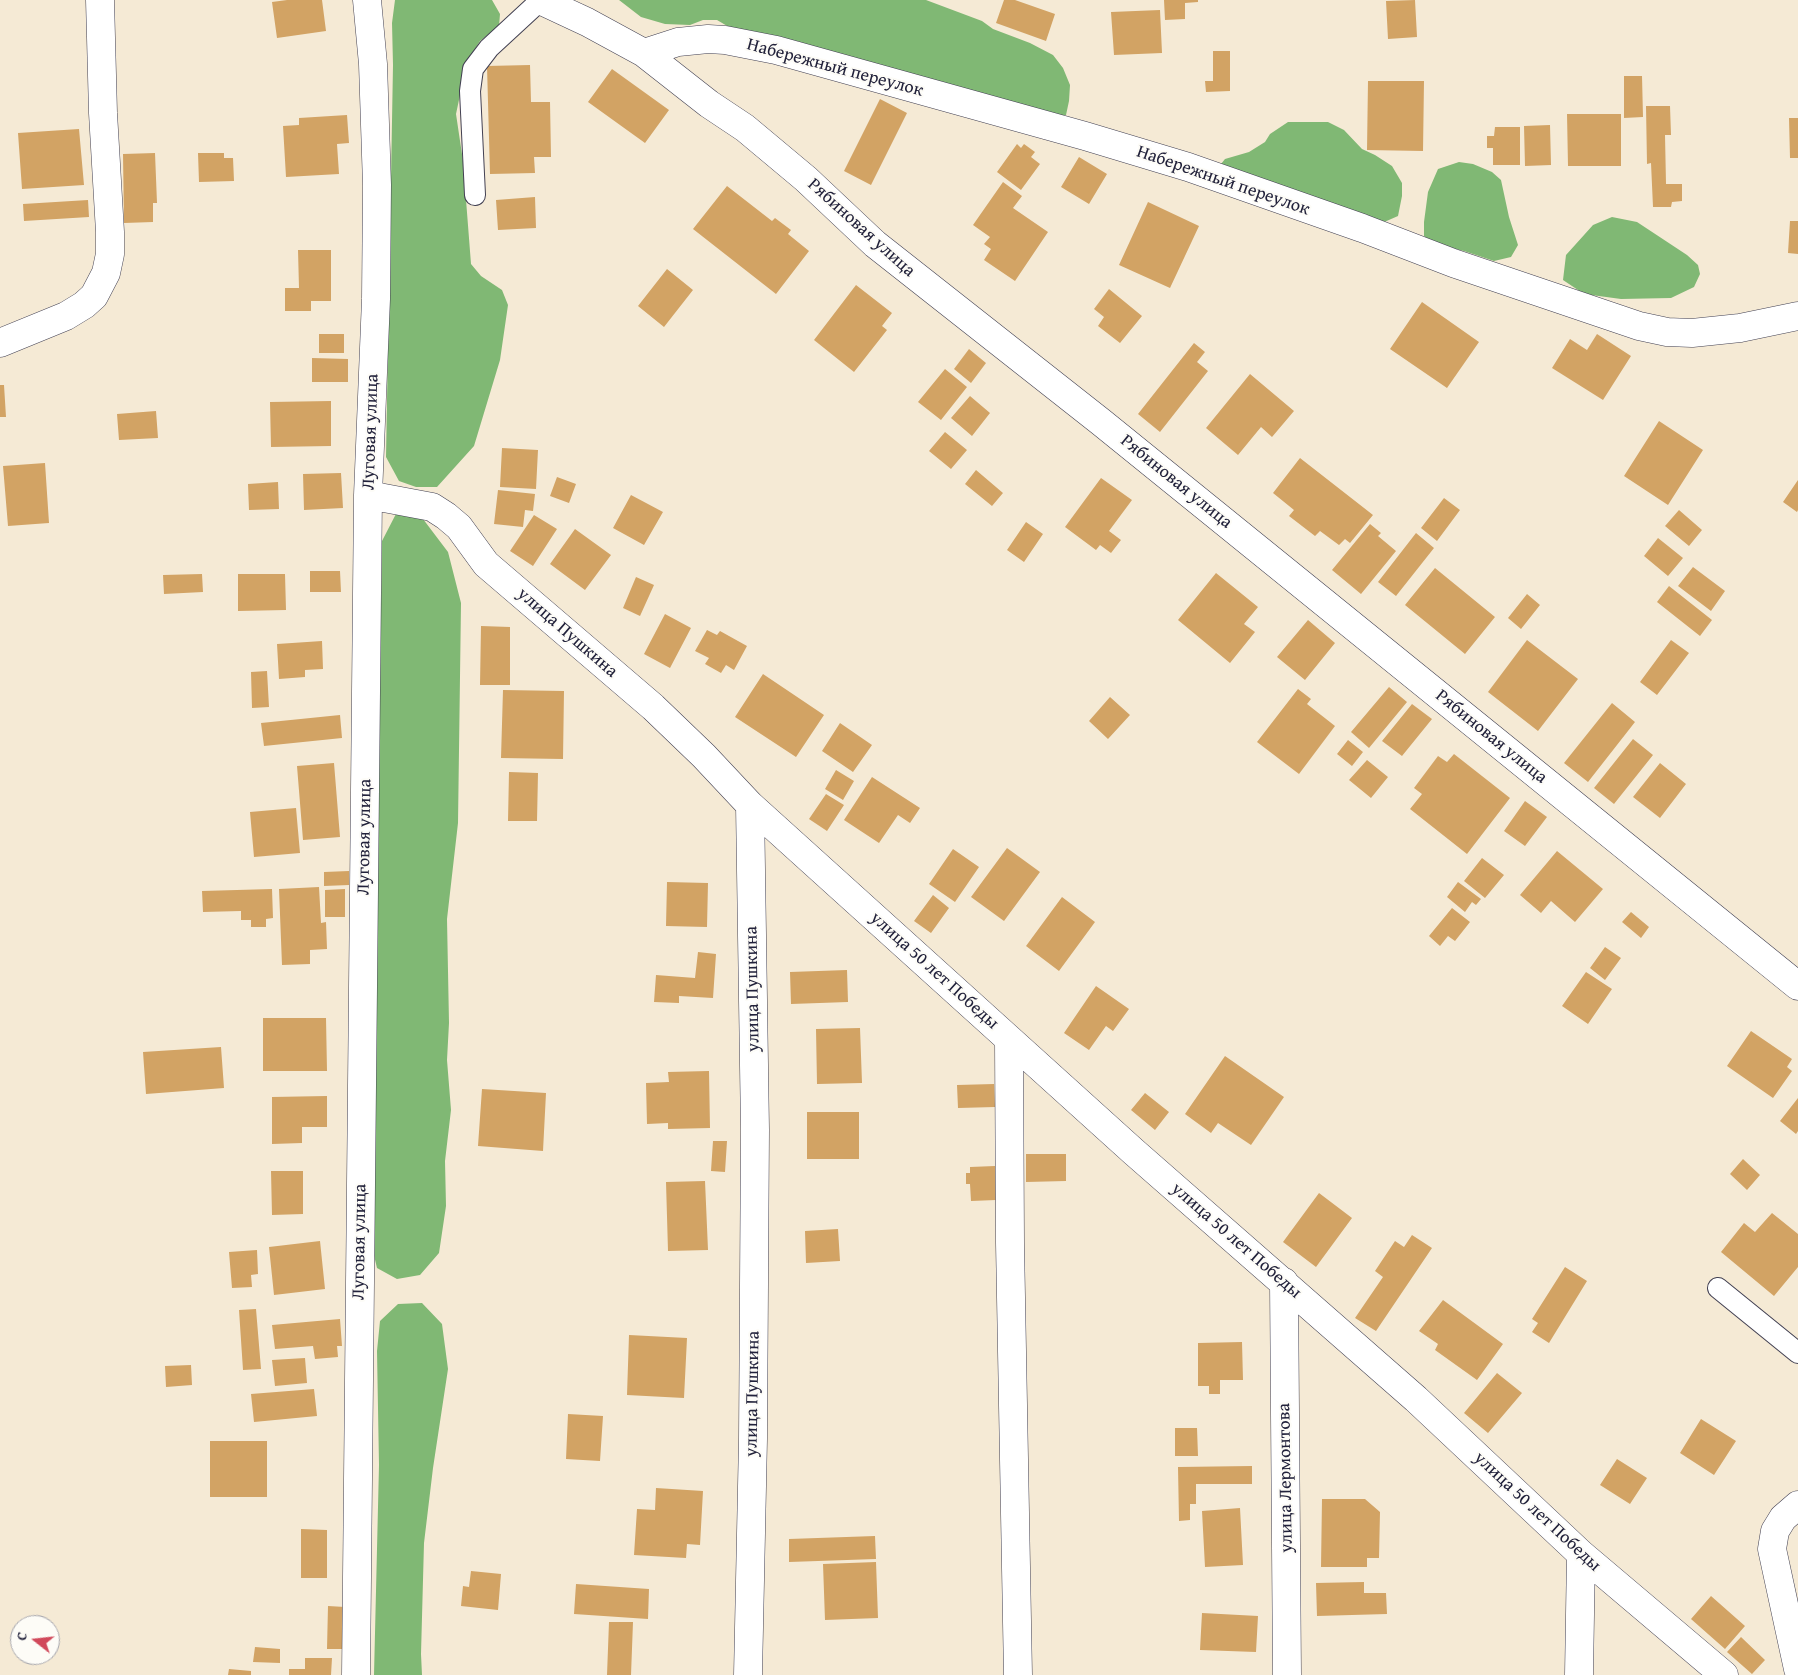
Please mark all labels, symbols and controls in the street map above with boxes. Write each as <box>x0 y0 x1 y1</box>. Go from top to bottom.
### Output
street label: Набережный переулок <box>744 34 926 102</box>
street label: Набережный переулок <box>1134 141 1312 221</box>
street label: Рябиновая улица <box>803 174 919 282</box>
street label: Луговая улица <box>358 373 384 491</box>
street label: Рябиновая улица <box>1116 430 1236 534</box>
street label: улица Пушкина <box>512 583 622 683</box>
street label: Рябиновая улица <box>1431 685 1551 789</box>
street label: Луговая улица <box>353 779 377 895</box>
street label: улица 50 лет Победы <box>865 908 1003 1034</box>
street label: улица Пушкина <box>741 926 765 1052</box>
street label: улица 50 лет Победы <box>1166 1178 1306 1304</box>
street label: Луговая улица <box>348 1184 372 1300</box>
street label: улица Пушкина <box>741 1331 765 1457</box>
street label: улица Лермонтова <box>1274 1403 1298 1553</box>
street label: улица 50 лет Победы <box>1469 1448 1605 1576</box>
north arrow <box>10 1615 60 1665</box>
text: С <box>11 1630 32 1643</box>

